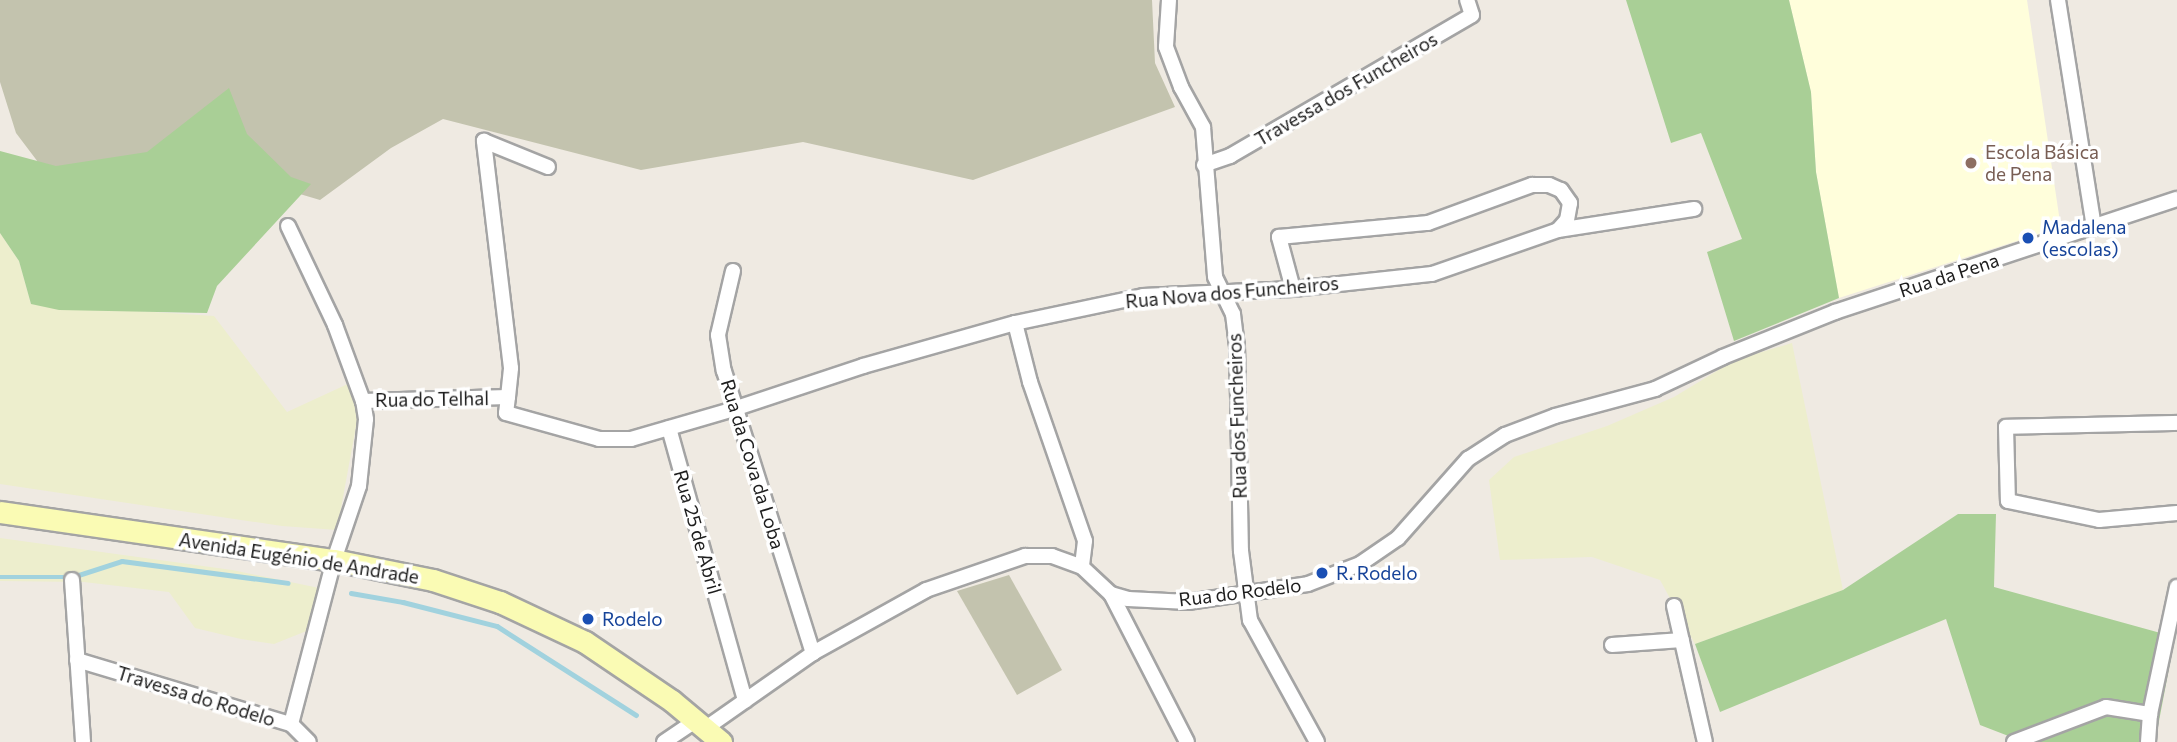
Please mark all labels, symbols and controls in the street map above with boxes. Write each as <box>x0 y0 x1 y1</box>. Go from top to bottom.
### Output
street label: Travessa dos Funcheiros <box>1251 27 1441 151</box>
place label: Escola Básica de Pena <box>1985 141 2099 185</box>
marker: Escola Básica de Pena <box>1963 155 1979 171</box>
place label: Madalena (escolas) <box>2042 216 2127 260</box>
marker: Madalena (escolas) <box>2020 230 2036 246</box>
street label: Rua da Pena <box>1896 248 2002 302</box>
street label: Rua Nova dos Funcheiros <box>1124 271 1340 313</box>
street label: Rua dos Funcheiros <box>1223 333 1251 499</box>
street label: Rua da Cova da Loba <box>716 376 790 552</box>
street label: Rua do Telhal <box>375 387 489 411</box>
street label: Rua 25 de Abril <box>669 467 727 597</box>
street label: Avenida Eugénio de Andrade <box>177 528 421 588</box>
place label: R. Rodelo <box>1336 562 1417 584</box>
marker: R. Rodelo <box>1314 565 1330 581</box>
street label: Rua do Rodelo <box>1177 573 1303 611</box>
place label: Rodelo <box>602 608 663 630</box>
marker: Rodelo <box>580 611 596 627</box>
street label: Travessa do Rodelo <box>114 661 278 731</box>

